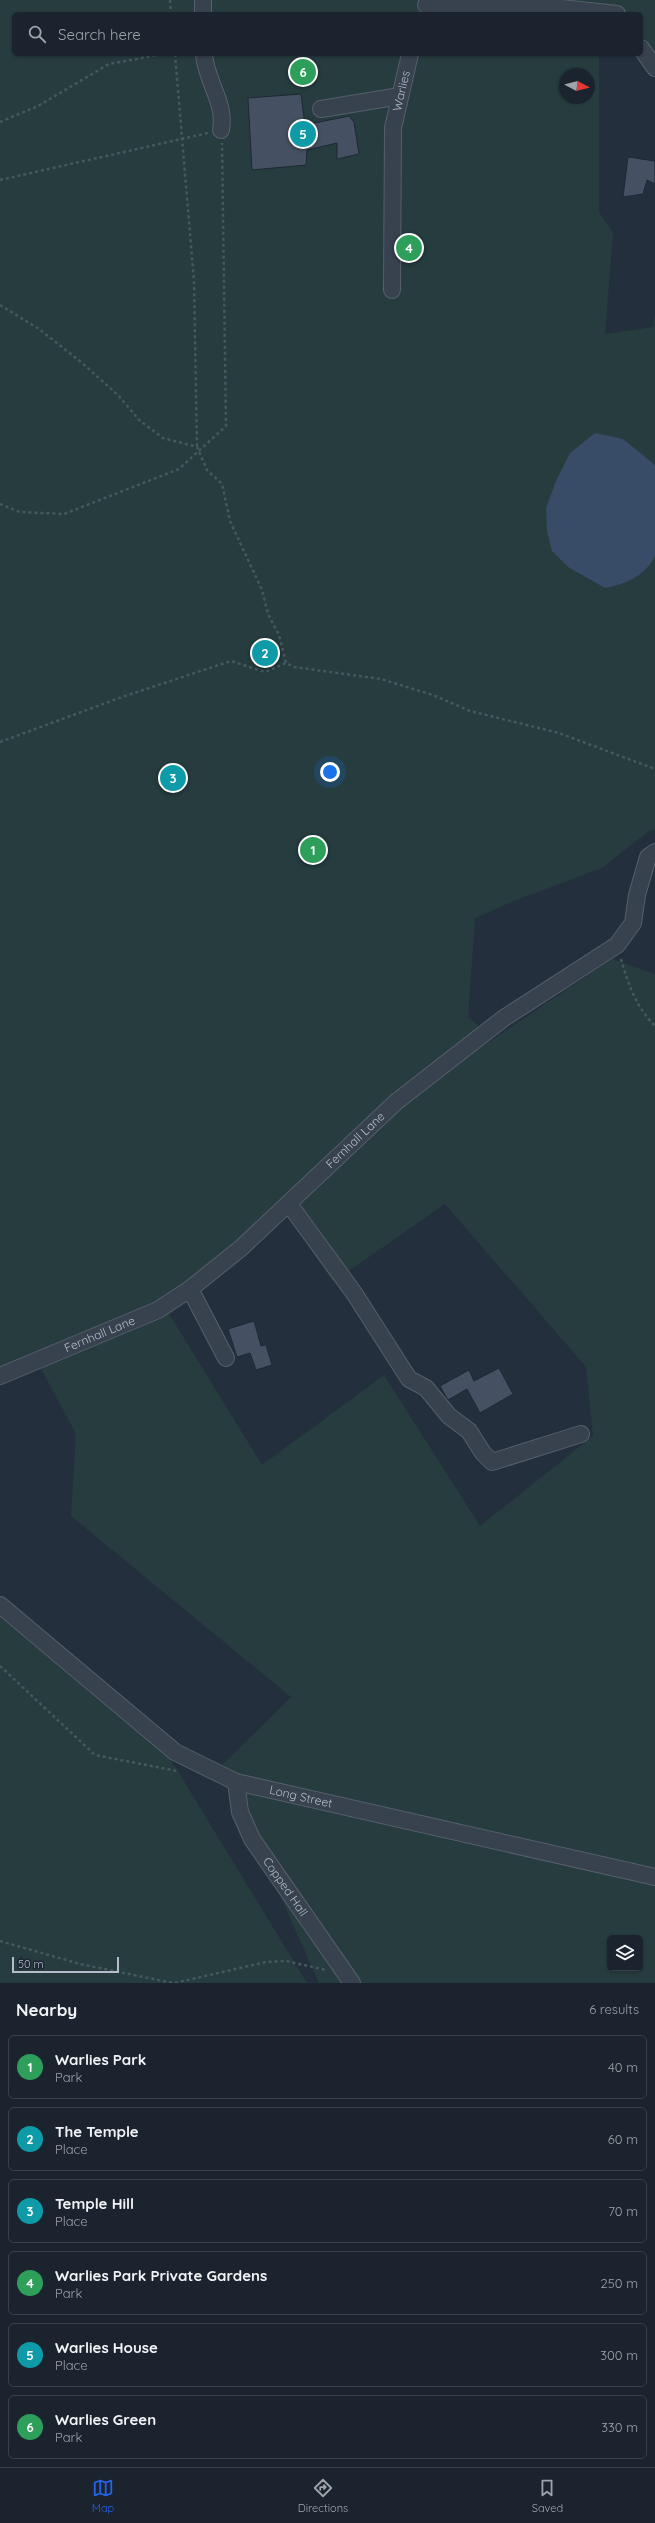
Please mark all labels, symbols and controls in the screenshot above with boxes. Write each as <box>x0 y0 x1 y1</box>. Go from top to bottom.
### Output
search box <box>12 12 643 56</box>
icon: search <box>26 23 48 45</box>
text: Search here <box>58 25 141 44</box>
pin: 6 <box>290 57 316 87</box>
north arrow <box>559 68 595 104</box>
street label: Warlies <box>389 69 413 113</box>
pin: 5 <box>290 119 316 149</box>
pin: 4 <box>396 233 422 263</box>
pin: 2 <box>252 638 278 668</box>
your location <box>320 762 340 782</box>
pin: 3 <box>160 763 186 793</box>
pin: 1 <box>300 835 326 865</box>
street label: Fernhall Lane <box>322 1109 388 1171</box>
street label: Fernhall Lane <box>62 1312 137 1355</box>
street label: Long Street <box>268 1782 334 1811</box>
street label: Copped Hall <box>260 1854 311 1919</box>
map controls <box>607 1935 643 1971</box>
button: layers <box>607 1935 643 1971</box>
scale bar <box>12 1955 119 1974</box>
text: 50 m <box>18 1957 44 1971</box>
text: Nearby <box>16 1999 77 2020</box>
text: 6 results <box>589 2001 639 2017</box>
text: Warlies Park <box>55 2050 146 2069</box>
text: 1 <box>27 2059 33 2075</box>
text: 40 m <box>608 2059 638 2075</box>
text: Park <box>55 2069 83 2085</box>
text: The Temple <box>55 2122 139 2141</box>
text: 2 <box>26 2131 34 2147</box>
text: 60 m <box>608 2131 638 2147</box>
text: Place <box>55 2141 88 2157</box>
text: Temple Hill <box>55 2194 134 2213</box>
text: 3 <box>27 2203 33 2219</box>
text: 70 m <box>608 2203 638 2219</box>
text: Place <box>55 2213 88 2229</box>
text: Warlies Park Private Gardens <box>55 2266 267 2285</box>
text: 4 <box>26 2275 34 2291</box>
text: 250 m <box>601 2275 638 2291</box>
text: Park <box>55 2285 83 2301</box>
text: Warlies House <box>55 2338 158 2357</box>
text: 5 <box>26 2347 34 2363</box>
text: 300 m <box>600 2347 638 2363</box>
text: Place <box>55 2357 88 2373</box>
text: Warlies Green <box>55 2410 156 2429</box>
text: 6 <box>26 2419 34 2435</box>
text: 330 m <box>601 2419 638 2435</box>
text: Park <box>55 2429 83 2445</box>
tab: Map <box>92 2477 114 2515</box>
tab: Directions <box>298 2477 348 2515</box>
tab: Saved <box>532 2477 563 2515</box>

